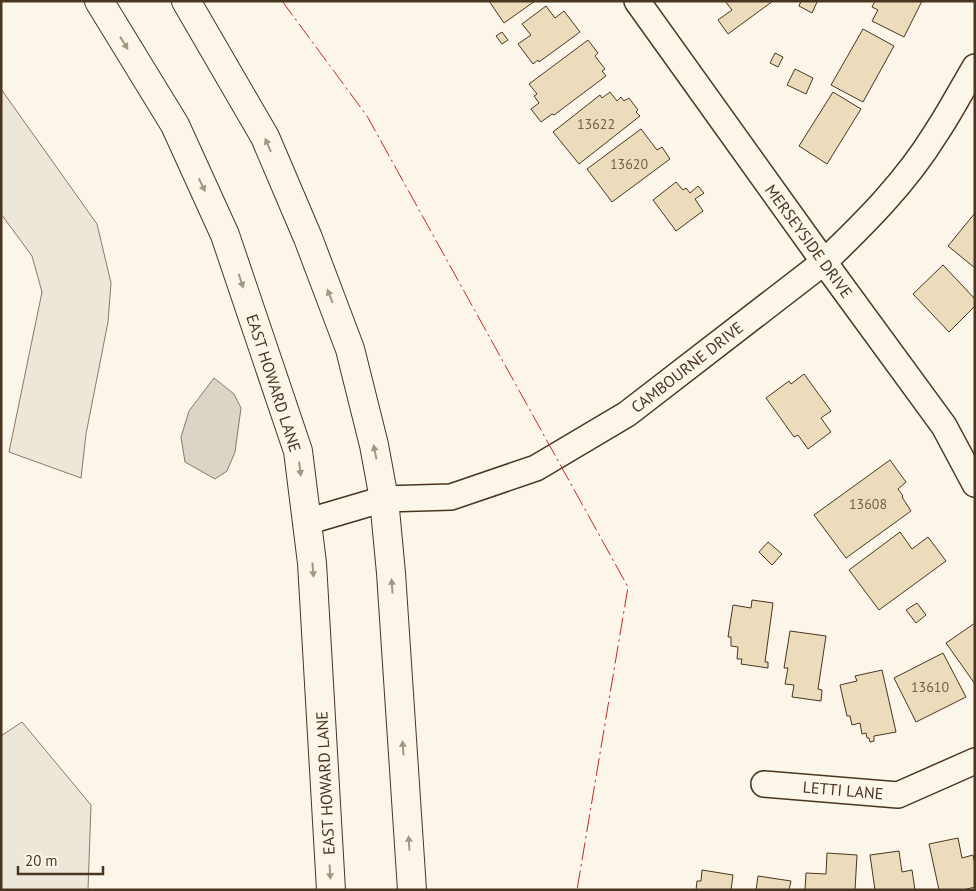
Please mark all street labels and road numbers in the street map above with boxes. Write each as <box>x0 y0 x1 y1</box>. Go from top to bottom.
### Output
street label: MERSEYSIDE DRIVE <box>761 180 857 302</box>
street label: EAST HOWARD LANE <box>242 312 306 454</box>
street label: CAMBOURNE DRIVE <box>627 317 747 417</box>
street label: EAST HOWARD LANE <box>311 711 339 855</box>
street label: LETTI LANE <box>802 777 884 803</box>

